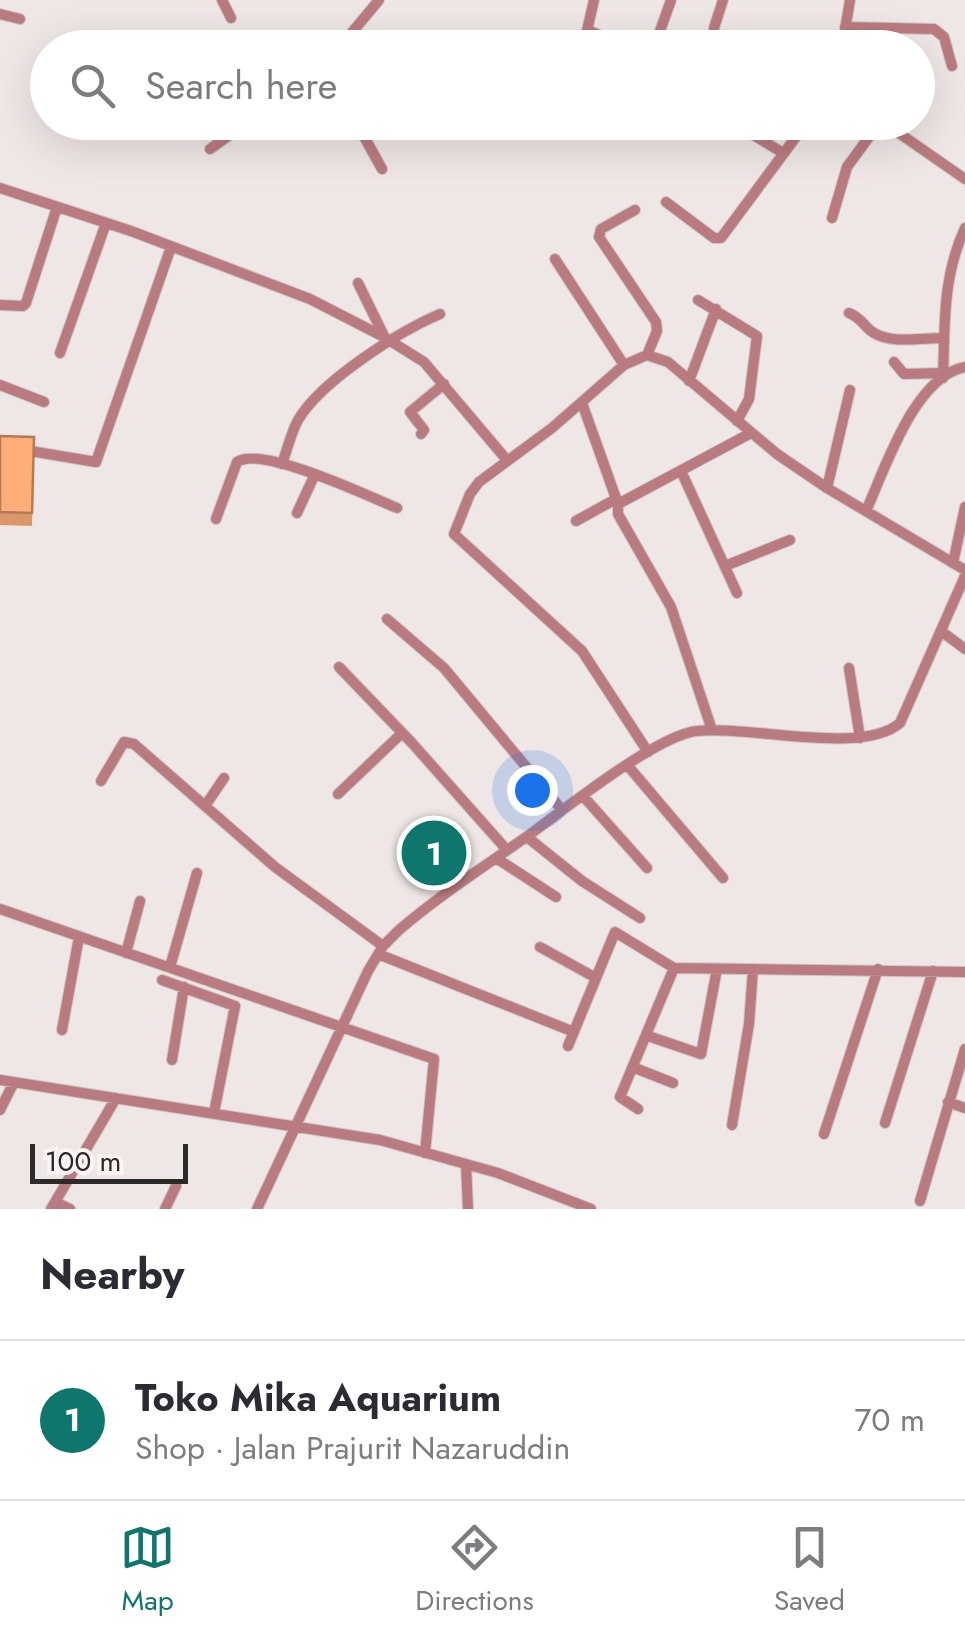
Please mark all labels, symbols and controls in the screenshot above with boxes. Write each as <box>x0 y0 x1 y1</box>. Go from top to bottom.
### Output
search box <box>30 30 935 140</box>
icon: search <box>65 58 120 113</box>
text: Search here <box>145 58 337 113</box>
your location <box>507 765 558 816</box>
pin: 1 <box>402 816 466 890</box>
scale bar <box>30 1139 188 1184</box>
text: 100 m <box>45 1141 121 1182</box>
text: Nearby <box>40 1244 184 1305</box>
text: Toko Mika Aquarium <box>135 1370 501 1425</box>
text: 1 <box>64 1397 81 1443</box>
text: 70 m <box>854 1397 925 1443</box>
text: Shop · Jalan Prajurit Nazaruddin <box>135 1425 570 1471</box>
tab: Map <box>120 1520 175 1621</box>
tab: Directions <box>415 1520 534 1621</box>
tab: Saved <box>774 1520 845 1621</box>

